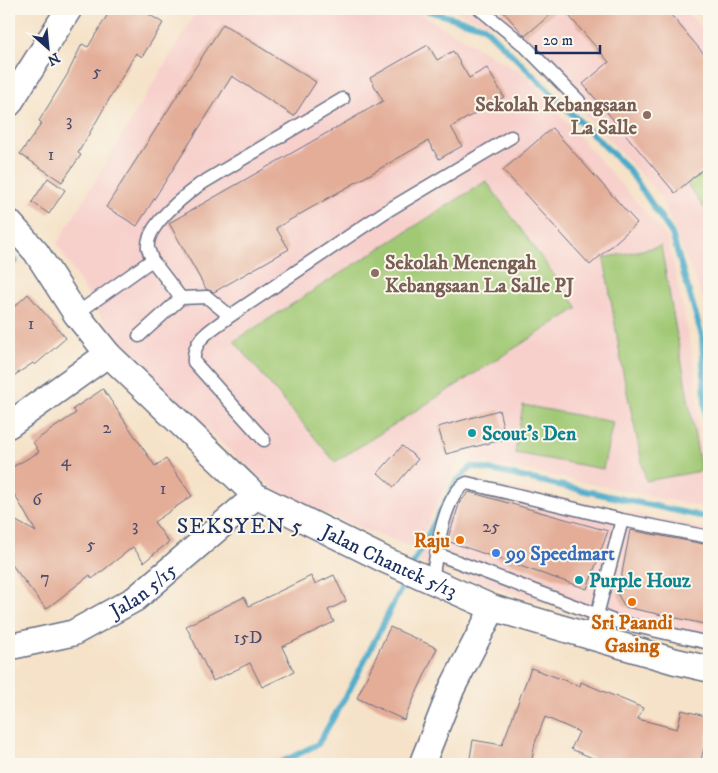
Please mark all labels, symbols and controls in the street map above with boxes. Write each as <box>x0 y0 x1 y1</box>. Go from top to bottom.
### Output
north arrow <box>22 22 72 72</box>
scale bar <box>536 22 599 54</box>
text: 20 m <box>543 31 573 50</box>
text: N <box>44 48 63 70</box>
house number: 5 <box>93 61 102 83</box>
place label: Sekolah Kebangsaan La Salle <box>475 93 638 141</box>
marker: Sekolah Kebangsaan La Salle <box>641 109 653 121</box>
house number: 3 <box>66 110 72 132</box>
house number: 1 <box>48 144 54 166</box>
place label: Sekolah Menengah Kebangsaan La Salle PJ <box>385 251 574 299</box>
marker: Sekolah Menengah Kebangsaan La Salle PJ <box>369 267 381 279</box>
house number: 1 <box>28 313 34 335</box>
house number: 2 <box>103 417 112 439</box>
place label: Scout's Den <box>482 422 577 447</box>
marker: Scout's Den <box>466 427 478 439</box>
house number: 4 <box>61 450 72 472</box>
house number: 1 <box>160 478 166 500</box>
house number: 6 <box>32 489 42 511</box>
district label: SEKSYEN 5 <box>177 513 303 540</box>
house number: 3 <box>132 515 138 537</box>
house number: 25 <box>482 516 500 538</box>
street label: Jalan Chantek 5/13 <box>315 519 461 604</box>
place label: Raju <box>414 529 450 554</box>
house number: 5 <box>87 534 96 556</box>
marker: Raju <box>454 534 466 546</box>
place label: 99 Speedmart <box>504 542 615 567</box>
marker: 99 Speedmart <box>490 547 502 559</box>
street label: Jalan 5/15 <box>104 558 183 625</box>
house number: 7 <box>40 567 50 589</box>
place label: Purple Houz <box>589 569 691 594</box>
marker: Purple Houz <box>573 574 585 586</box>
marker: Sri Paandi Gasing <box>626 596 638 608</box>
place label: Sri Paandi Gasing <box>591 611 673 659</box>
house number: 15D <box>234 627 262 649</box>

